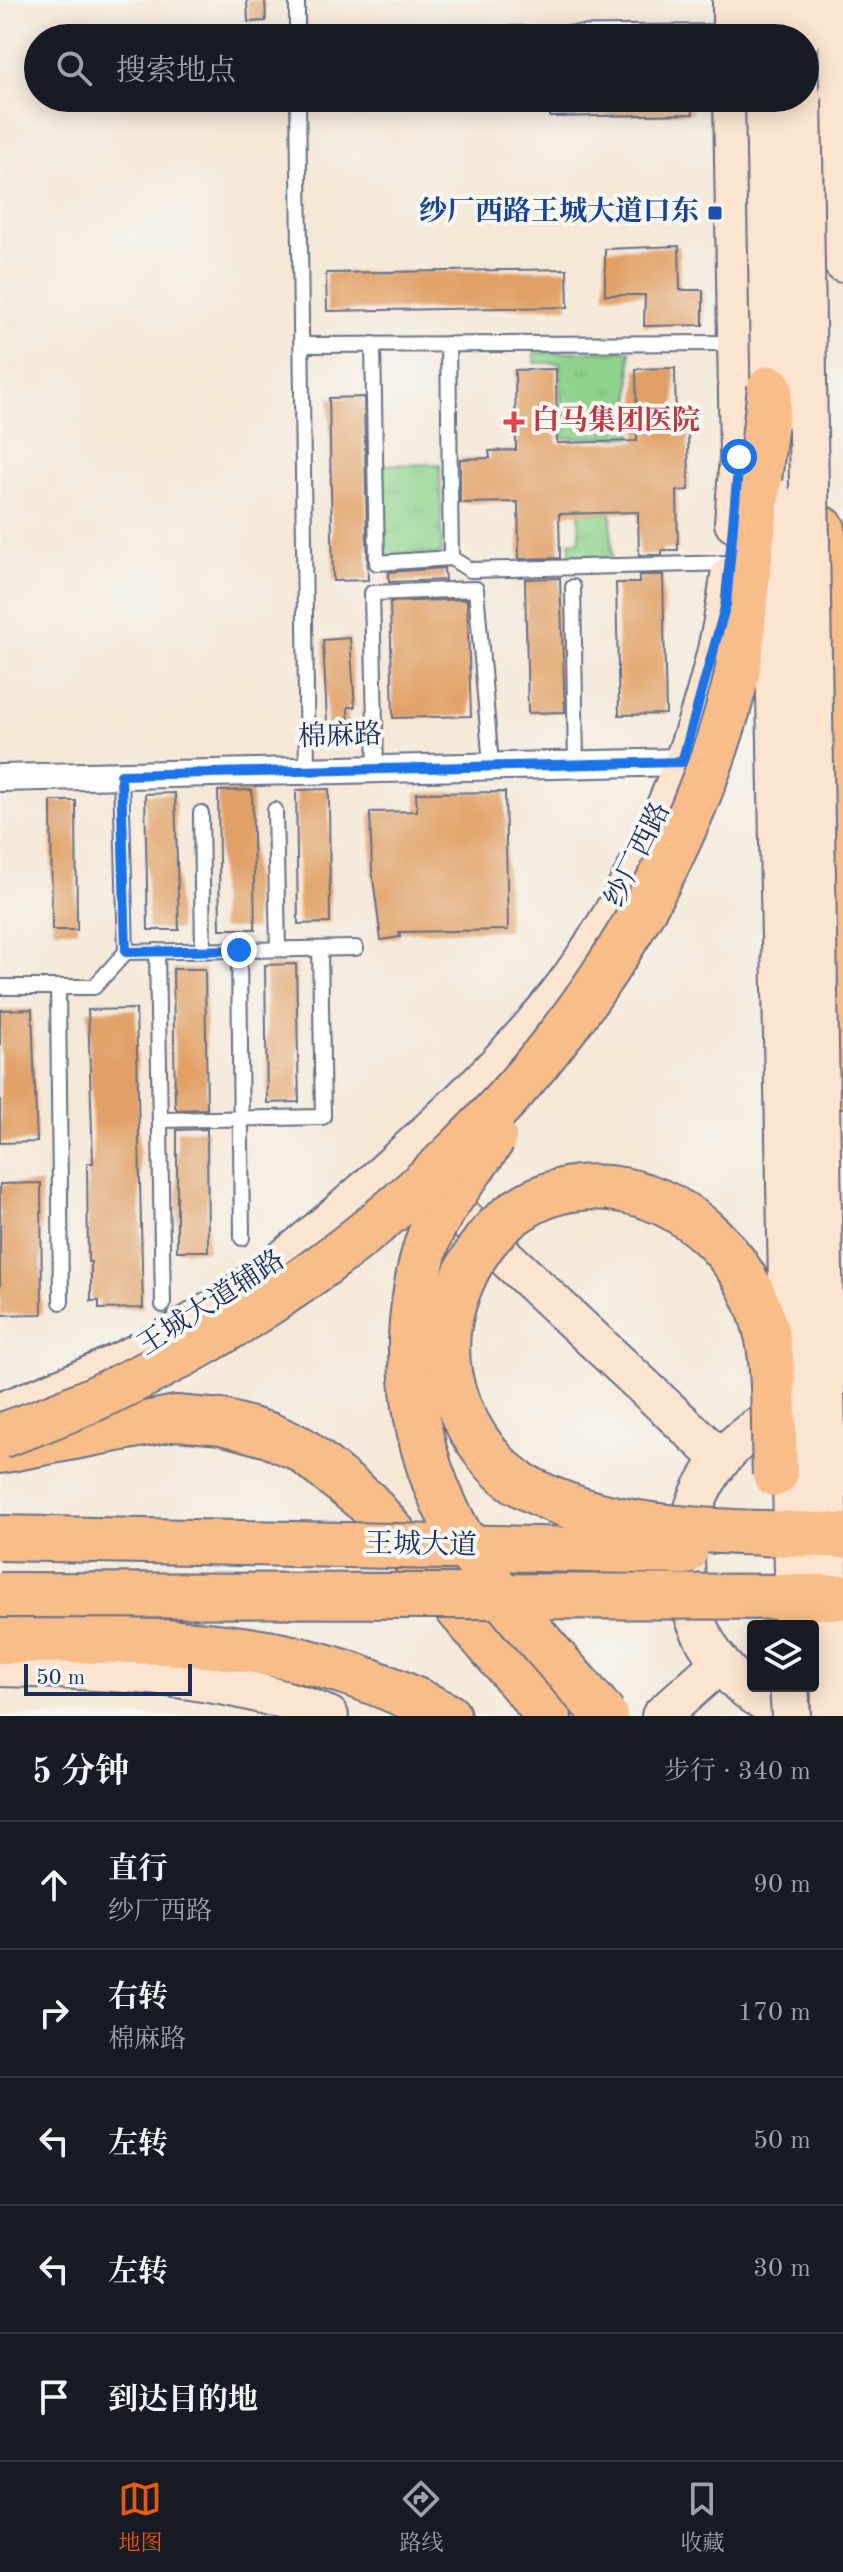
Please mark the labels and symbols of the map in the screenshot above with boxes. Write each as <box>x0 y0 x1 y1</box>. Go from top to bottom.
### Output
place label: 纱厂西路王城大道口东 <box>419 196 699 227</box>
marker: 纱厂西路王城大道口东 <box>706 204 724 222</box>
place label: 白马集团医院 <box>532 404 700 436</box>
marker: 白马集团医院 <box>503 411 525 433</box>
route start <box>721 439 757 475</box>
street label: 棉麻路 <box>297 719 382 752</box>
street label: 纱厂西路 <box>599 797 676 911</box>
route end <box>221 932 257 968</box>
street label: 王城大道辅路 <box>132 1244 290 1361</box>
street label: 王城大道 <box>365 1528 477 1561</box>
scale bar <box>24 1660 192 1696</box>

